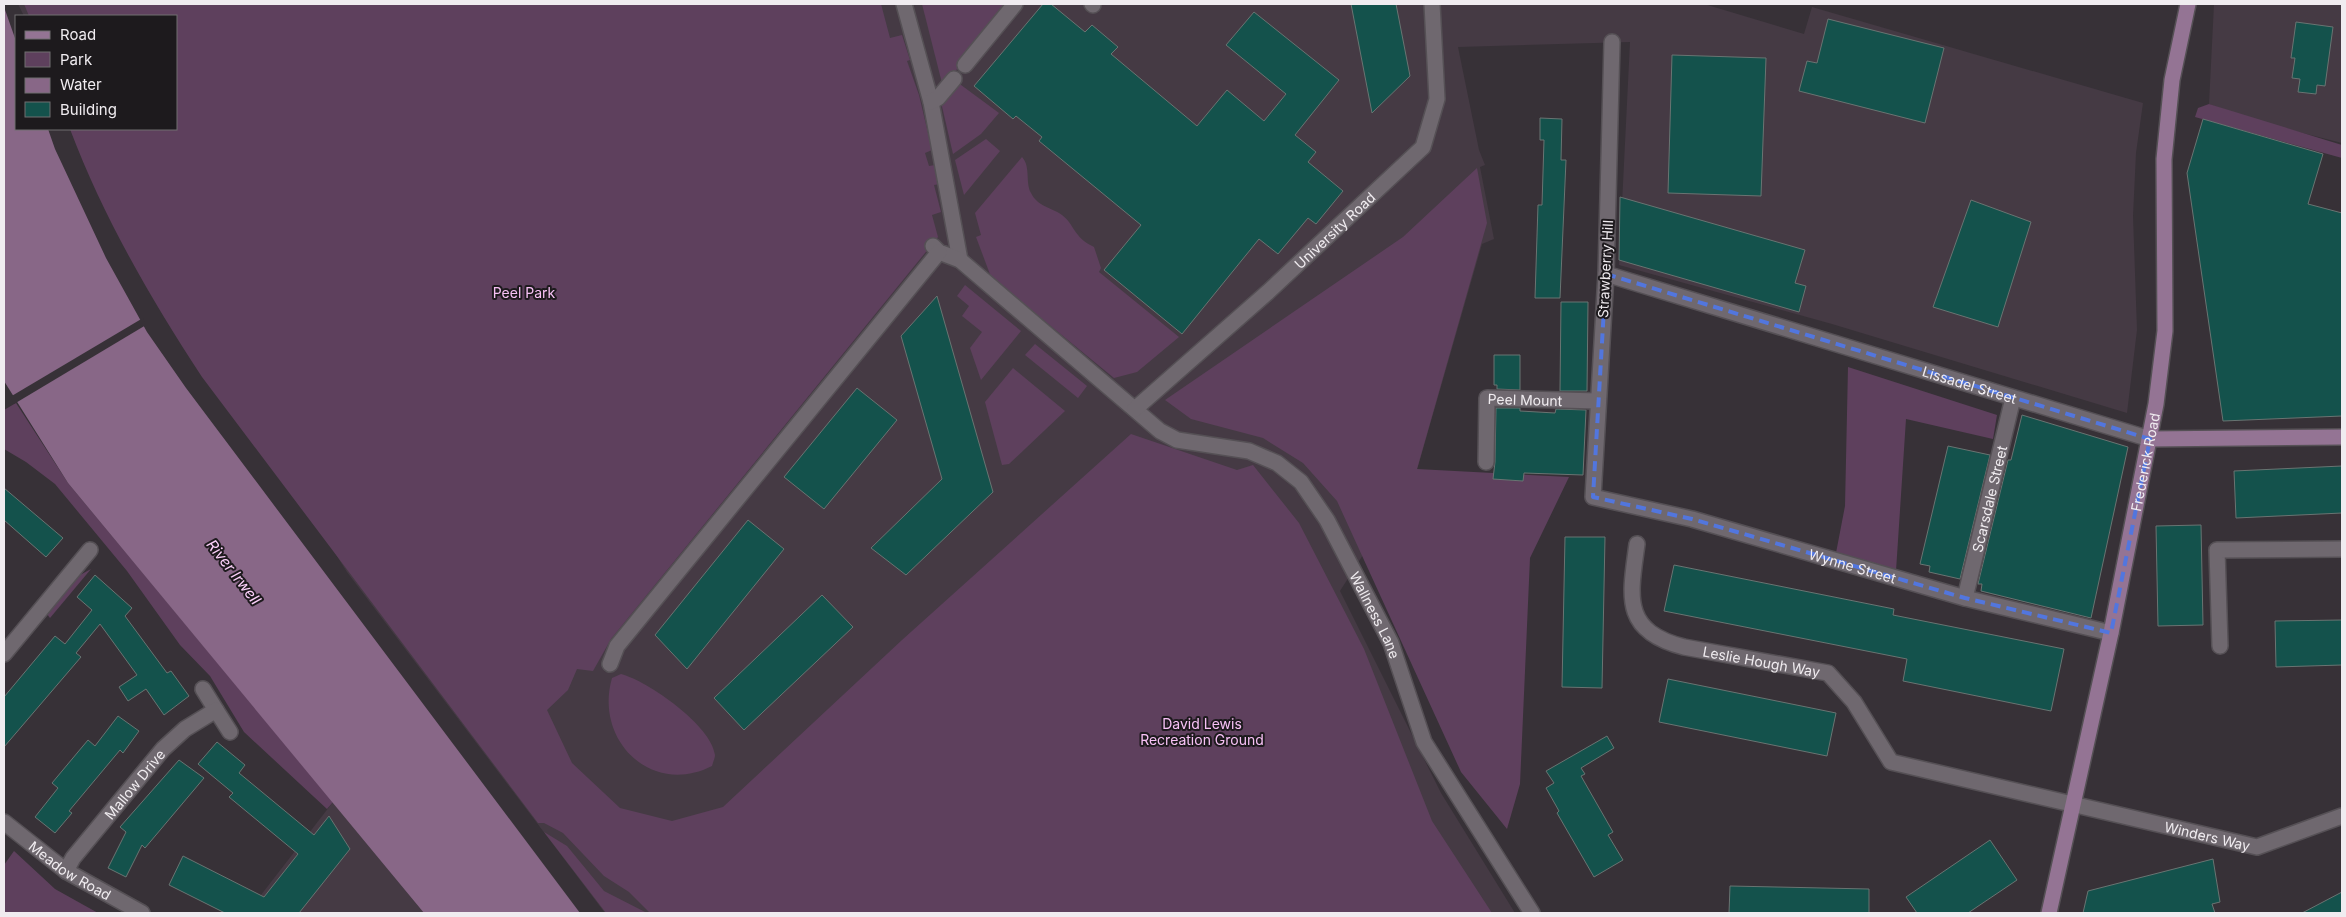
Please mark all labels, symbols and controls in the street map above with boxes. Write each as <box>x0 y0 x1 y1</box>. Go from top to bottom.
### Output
legend <box>15 15 178 130</box>
text: Road <box>60 25 96 44</box>
text: Park <box>60 50 93 69</box>
text: Water <box>60 75 102 94</box>
text: Building <box>60 100 117 119</box>
street label: University Road <box>1290 188 1378 272</box>
street label: Strawberry Hill <box>1594 219 1616 319</box>
park label: Peel Park <box>493 284 556 301</box>
street label: Lissadel Street <box>1920 362 2019 407</box>
street label: Peel Mount <box>1487 390 1563 409</box>
street label: Frederick Road <box>2127 411 2163 513</box>
street label: Scarsdale Street <box>1968 443 2010 554</box>
water label: River Irwell <box>203 536 266 609</box>
street label: Wynne Street <box>1807 545 1898 586</box>
street label: Wallness Lane <box>1347 569 1404 661</box>
street label: Leslie Hough Way <box>1701 642 1822 680</box>
park label: David Lewis Recreation Ground <box>1140 715 1264 748</box>
street label: Mallow Drive <box>100 745 168 822</box>
street label: Winders Way <box>2163 817 2252 854</box>
street label: Meadow Road <box>26 837 114 903</box>

